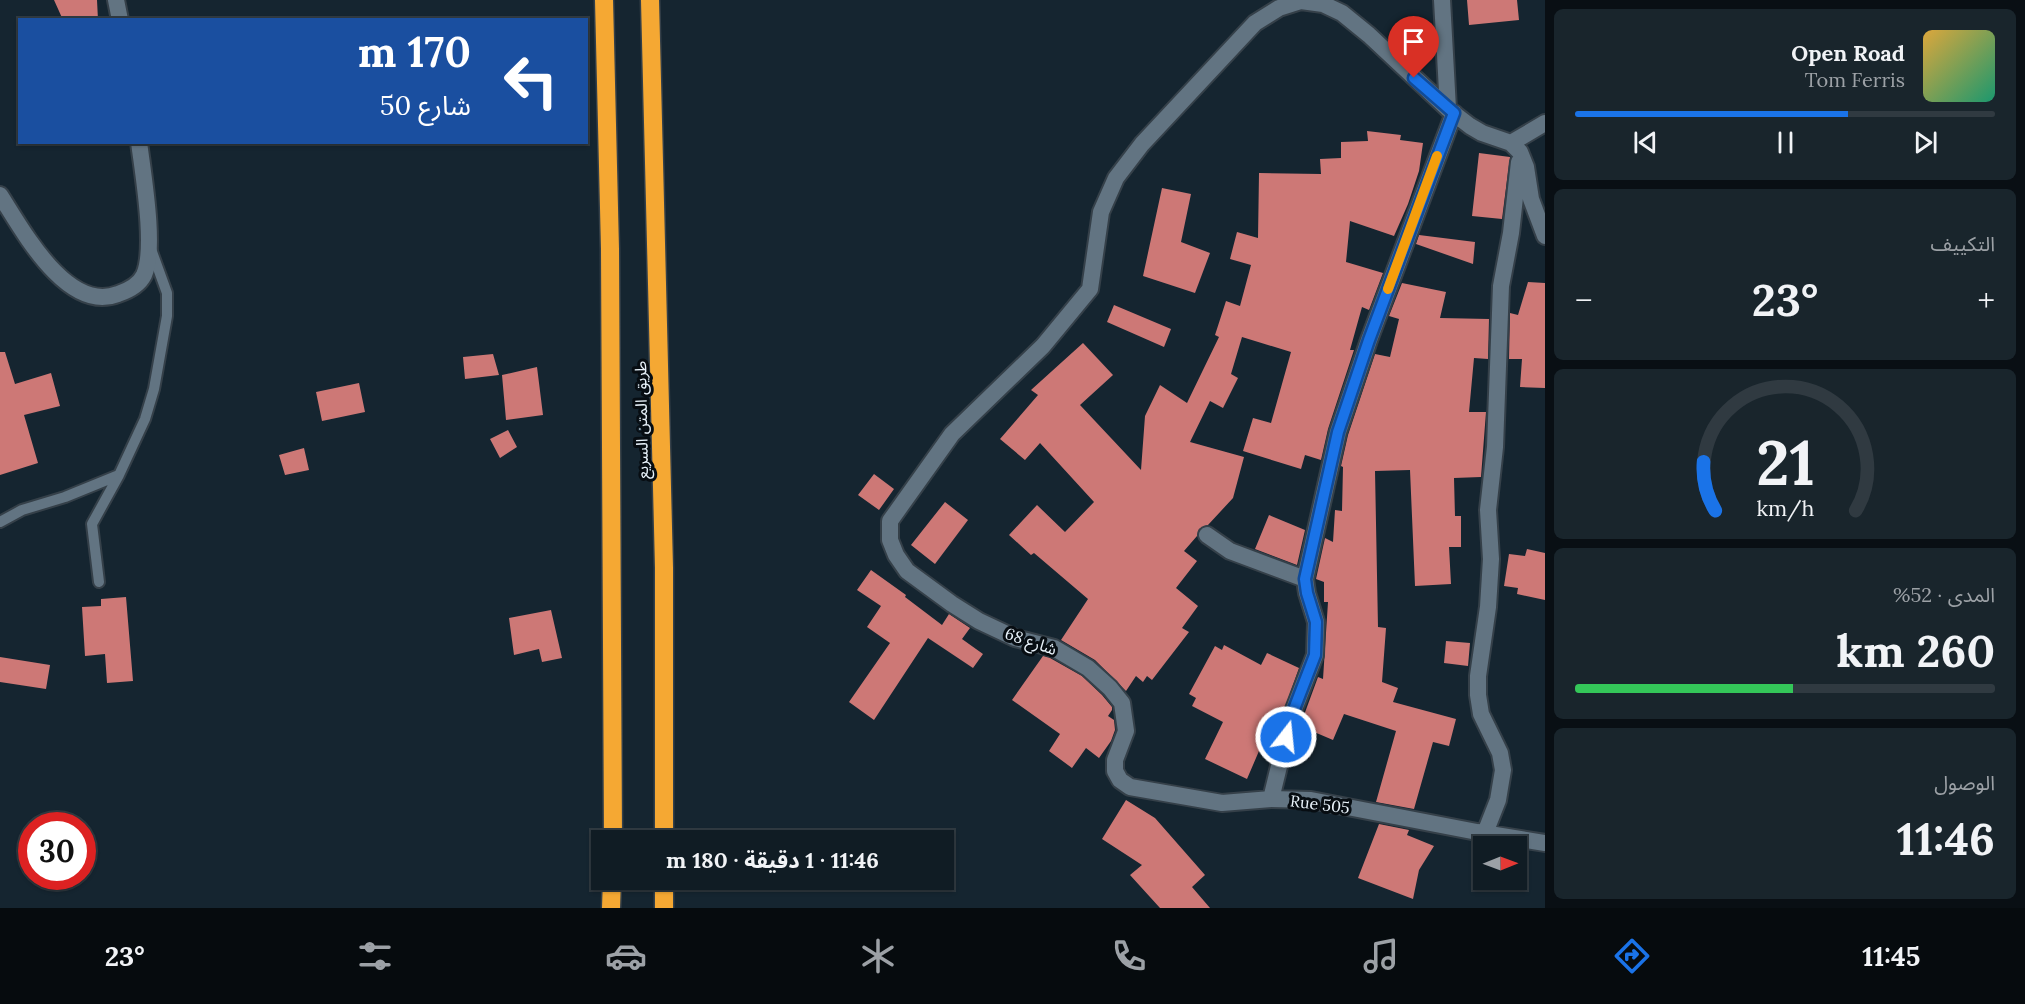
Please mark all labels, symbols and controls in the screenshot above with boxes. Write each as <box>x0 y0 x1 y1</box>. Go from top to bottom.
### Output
pin <box>1388 16 1439 78</box>
text: 170 m <box>358 25 471 79</box>
icon: arrive <box>1397 25 1430 58</box>
text: Open Road <box>1791 39 1905 67</box>
icon: left <box>492 42 570 120</box>
text: Tom Ferris <box>1805 67 1905 92</box>
text: شارع 50 <box>380 88 471 122</box>
icon: previous <box>1629 126 1662 159</box>
icon: pause <box>1769 126 1802 159</box>
icon: next <box>1909 126 1942 159</box>
text: التكييف <box>1931 231 1995 256</box>
text: 23° <box>1752 271 1818 328</box>
text: − <box>1575 279 1593 321</box>
text: + <box>1977 279 1995 321</box>
street label: طريق المتن السريع <box>630 360 655 479</box>
text: 21 <box>1756 422 1814 502</box>
text: km/h <box>1756 494 1814 522</box>
text: المدى · 52% <box>1893 582 1995 607</box>
text: 260 km <box>1837 622 1995 679</box>
street label: شارع 68 <box>1001 623 1060 662</box>
position arrow <box>1254 705 1318 769</box>
text: الوصول <box>1934 770 1995 795</box>
street label: Rue 505 <box>1289 790 1351 818</box>
text: 11:46 <box>1897 810 1995 867</box>
speed limit sign: 30 <box>18 812 96 890</box>
north arrow <box>1473 836 1527 890</box>
map controls <box>1473 836 1527 890</box>
text: 11:46 · 1 دقيقة · 180 m <box>666 846 879 874</box>
icon: filters <box>354 935 396 977</box>
icon: car <box>605 935 647 977</box>
icon: climate <box>857 935 899 977</box>
icon: phone <box>1108 935 1150 977</box>
icon: music <box>1360 935 1402 977</box>
icon: directions <box>1611 935 1653 977</box>
text: 23° <box>105 939 145 973</box>
text: 11:45 <box>1862 939 1920 973</box>

